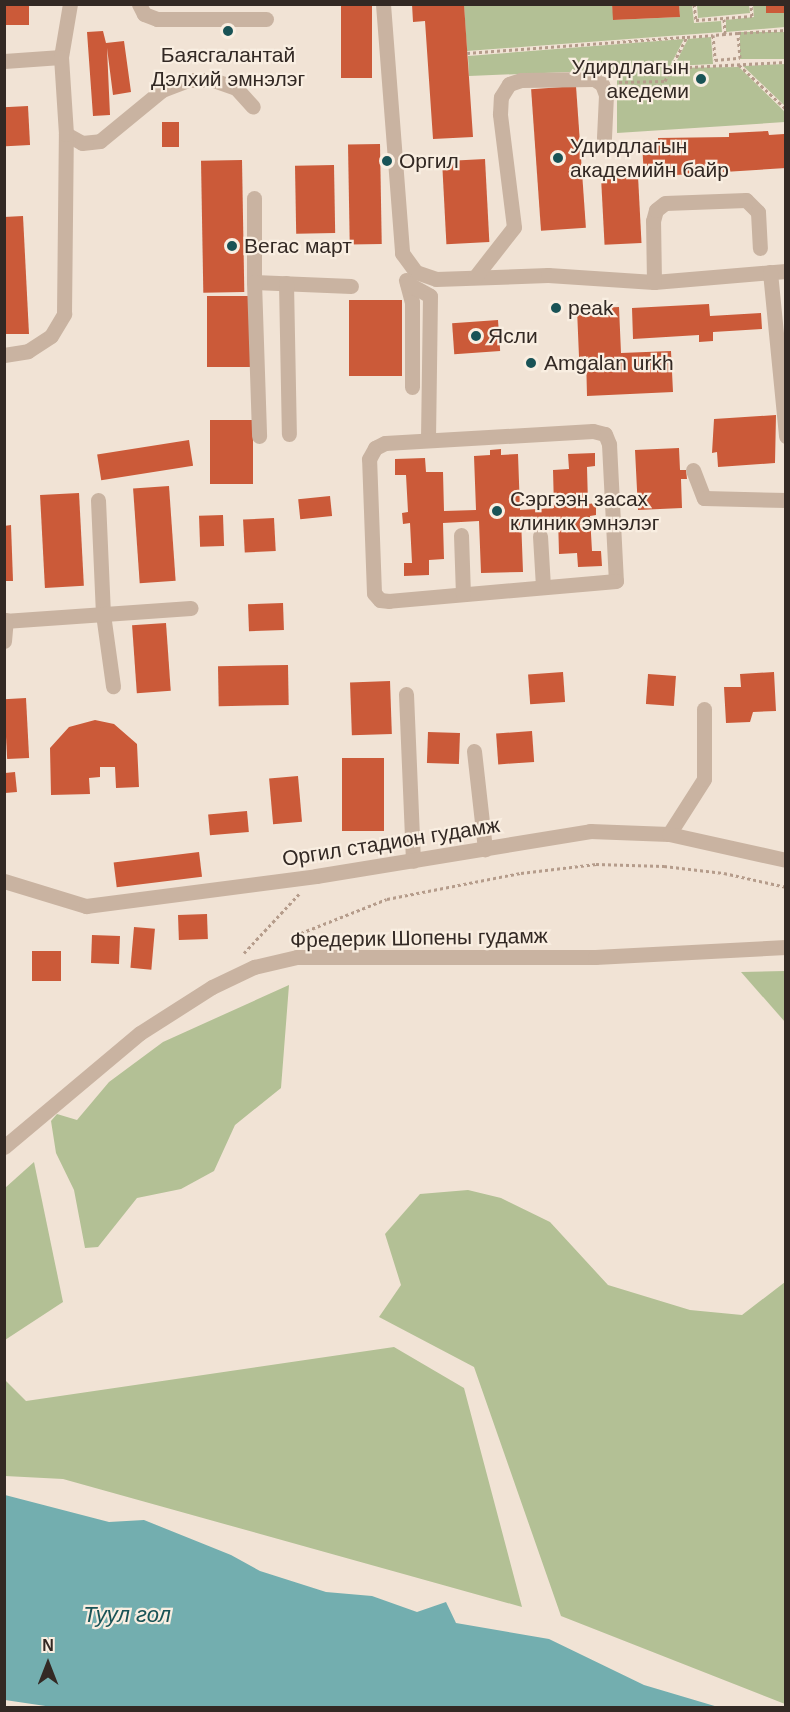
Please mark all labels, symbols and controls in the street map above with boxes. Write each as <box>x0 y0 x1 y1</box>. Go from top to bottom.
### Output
marker: Баясгалантай Дэлхий эмнэлэг <box>219 22 237 40</box>
place label: Баясгалантай Дэлхий эмнэлэг <box>151 42 305 92</box>
place label: Удирдлагын акедеми <box>572 54 689 104</box>
marker: Удирдлагын акедеми <box>694 72 708 86</box>
place label: Удирдлагын академийн байр <box>570 133 729 183</box>
place label: Оргил <box>399 148 459 174</box>
marker: Удирдлагын академийн байр <box>551 151 565 165</box>
marker: Оргил <box>380 154 394 168</box>
place label: Вегас март <box>244 233 352 259</box>
marker: Вегас март <box>225 239 239 253</box>
place label: peak <box>568 295 614 321</box>
marker: peak <box>549 301 563 315</box>
place label: Ясли <box>488 323 538 349</box>
marker: Ясли <box>469 329 483 343</box>
place label: Amgalan urkh <box>544 350 674 376</box>
marker: Amgalan urkh <box>522 354 540 372</box>
place label: Сэргээн засах клиник эмнэлэг <box>510 486 659 536</box>
marker: Сэргээн засах клиник эмнэлэг <box>488 502 506 520</box>
street label: Оргил стадион гудамж <box>280 812 502 872</box>
street label: Фредерик Шопены гудамж <box>290 923 548 953</box>
water label: Туул гол <box>83 1602 171 1628</box>
north arrow <box>18 1634 78 1694</box>
text: N <box>42 1637 54 1654</box>

